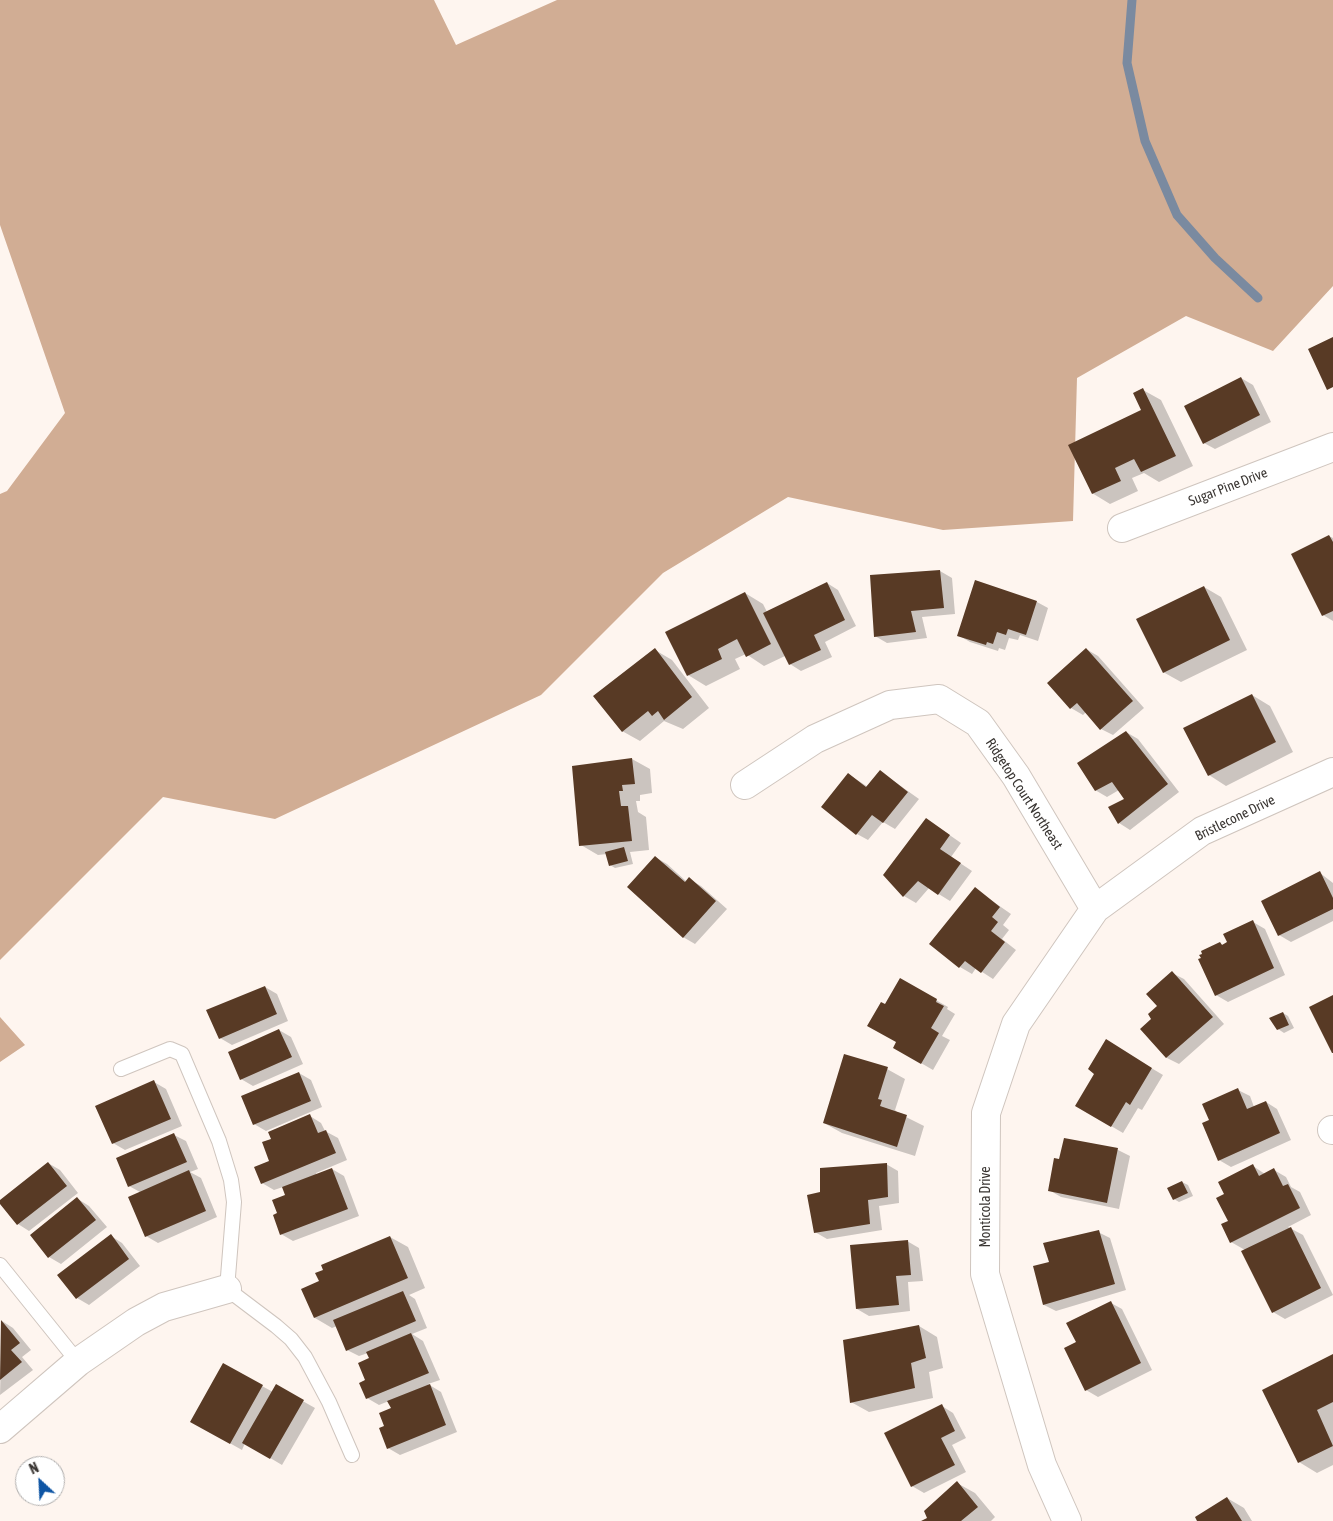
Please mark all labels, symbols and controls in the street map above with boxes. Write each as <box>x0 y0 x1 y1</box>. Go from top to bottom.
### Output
street label: Sugar Pine Drive <box>1186 464 1270 510</box>
street label: Ridgetop Court Northeast <box>982 735 1066 853</box>
street label: Bristlecone Drive <box>1192 791 1278 845</box>
street label: Monticola Drive <box>978 1166 994 1248</box>
north arrow <box>15 1456 65 1506</box>
text: N <box>27 1459 41 1477</box>

